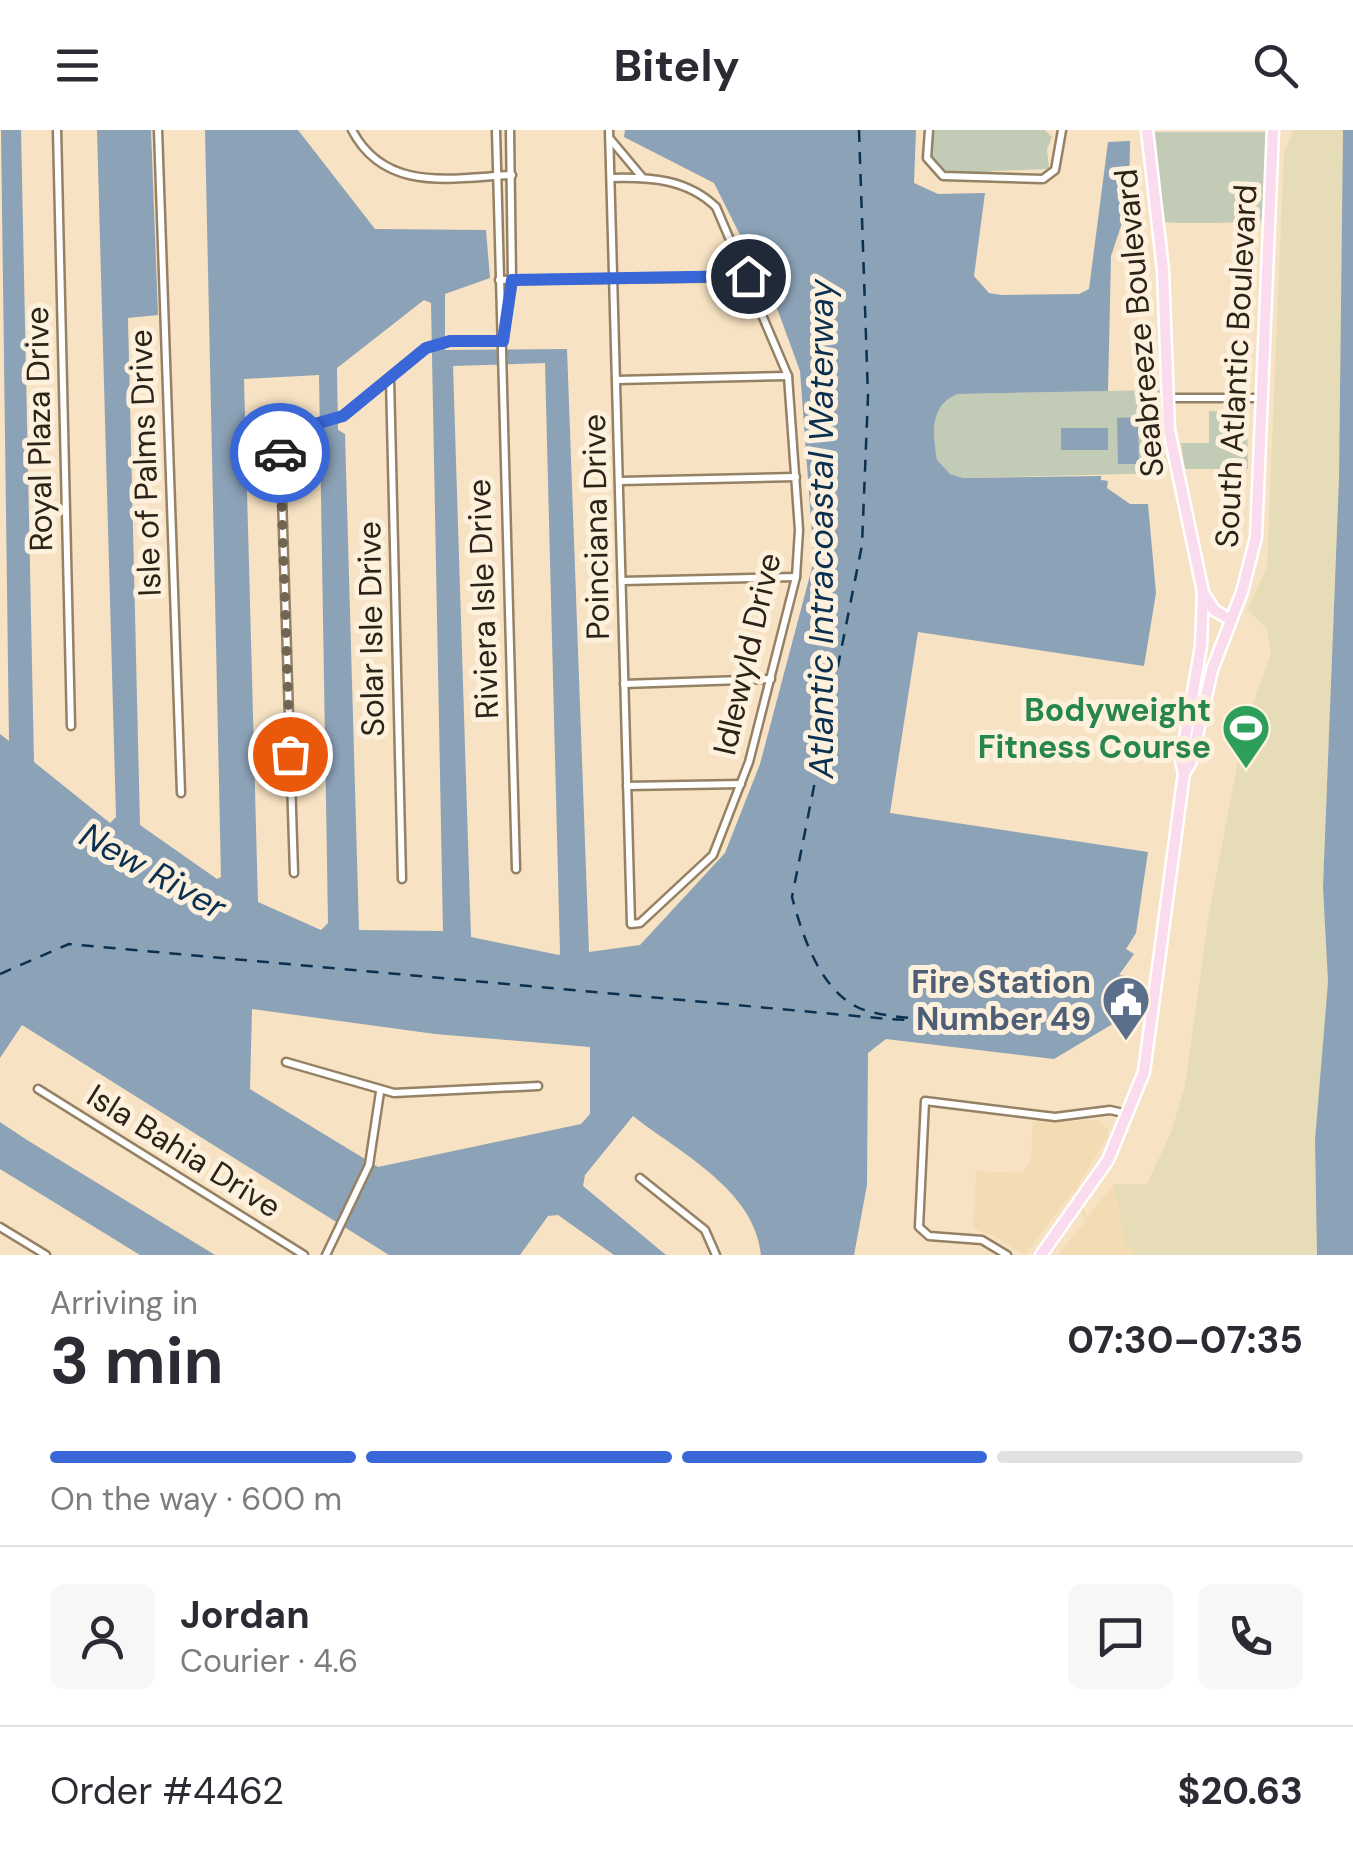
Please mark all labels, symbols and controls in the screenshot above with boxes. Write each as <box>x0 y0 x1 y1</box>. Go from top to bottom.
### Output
text: Bitely <box>613 36 740 95</box>
icon: menu <box>50 38 105 93</box>
icon: search <box>1248 38 1303 93</box>
street label: Seabreeze Boulevard <box>1105 167 1173 479</box>
street label: South Atlantic Boulevard <box>1206 183 1266 549</box>
pin <box>706 234 791 319</box>
icon: home <box>721 249 776 304</box>
water label: Atlantic Intracoastal Waterway <box>798 278 844 780</box>
street label: Royal Plaza Drive <box>16 306 62 552</box>
street label: Isle of Palms Drive <box>119 329 171 597</box>
courier <box>230 403 330 503</box>
street label: Poinciana Drive <box>573 414 619 640</box>
icon: car <box>253 426 308 481</box>
street label: Riviera Isle Drive <box>458 478 508 720</box>
street label: Solar Isle Drive <box>348 521 394 737</box>
street label: Idlewyld Drive <box>703 549 791 759</box>
place label: Bodyweight Fitness Course <box>978 689 1211 768</box>
sports icon: Bodyweight Fitness Course <box>1220 702 1272 770</box>
pin <box>248 712 333 797</box>
icon: bag <box>263 727 318 782</box>
water label: New River <box>72 812 235 931</box>
place label: Fire Station Number 49 <box>911 961 1091 1040</box>
public building icon: Fire Station Number 49 <box>1100 974 1152 1042</box>
street label: Isla Bahia Drive <box>79 1075 289 1227</box>
text: Arriving in <box>50 1282 198 1324</box>
text: 07:30–07:35 <box>1067 1315 1303 1365</box>
text: 3 min <box>50 1319 224 1403</box>
text: On the way · 600 m <box>50 1478 342 1520</box>
button: person <box>50 1584 155 1689</box>
button: chat <box>1068 1584 1173 1689</box>
button: phone <box>1198 1584 1303 1689</box>
text: Jordan <box>180 1590 310 1640</box>
text: Courier · 4.6 <box>180 1640 358 1682</box>
text: Order #4462 <box>50 1766 284 1816</box>
text: $20.63 <box>1178 1766 1303 1816</box>

